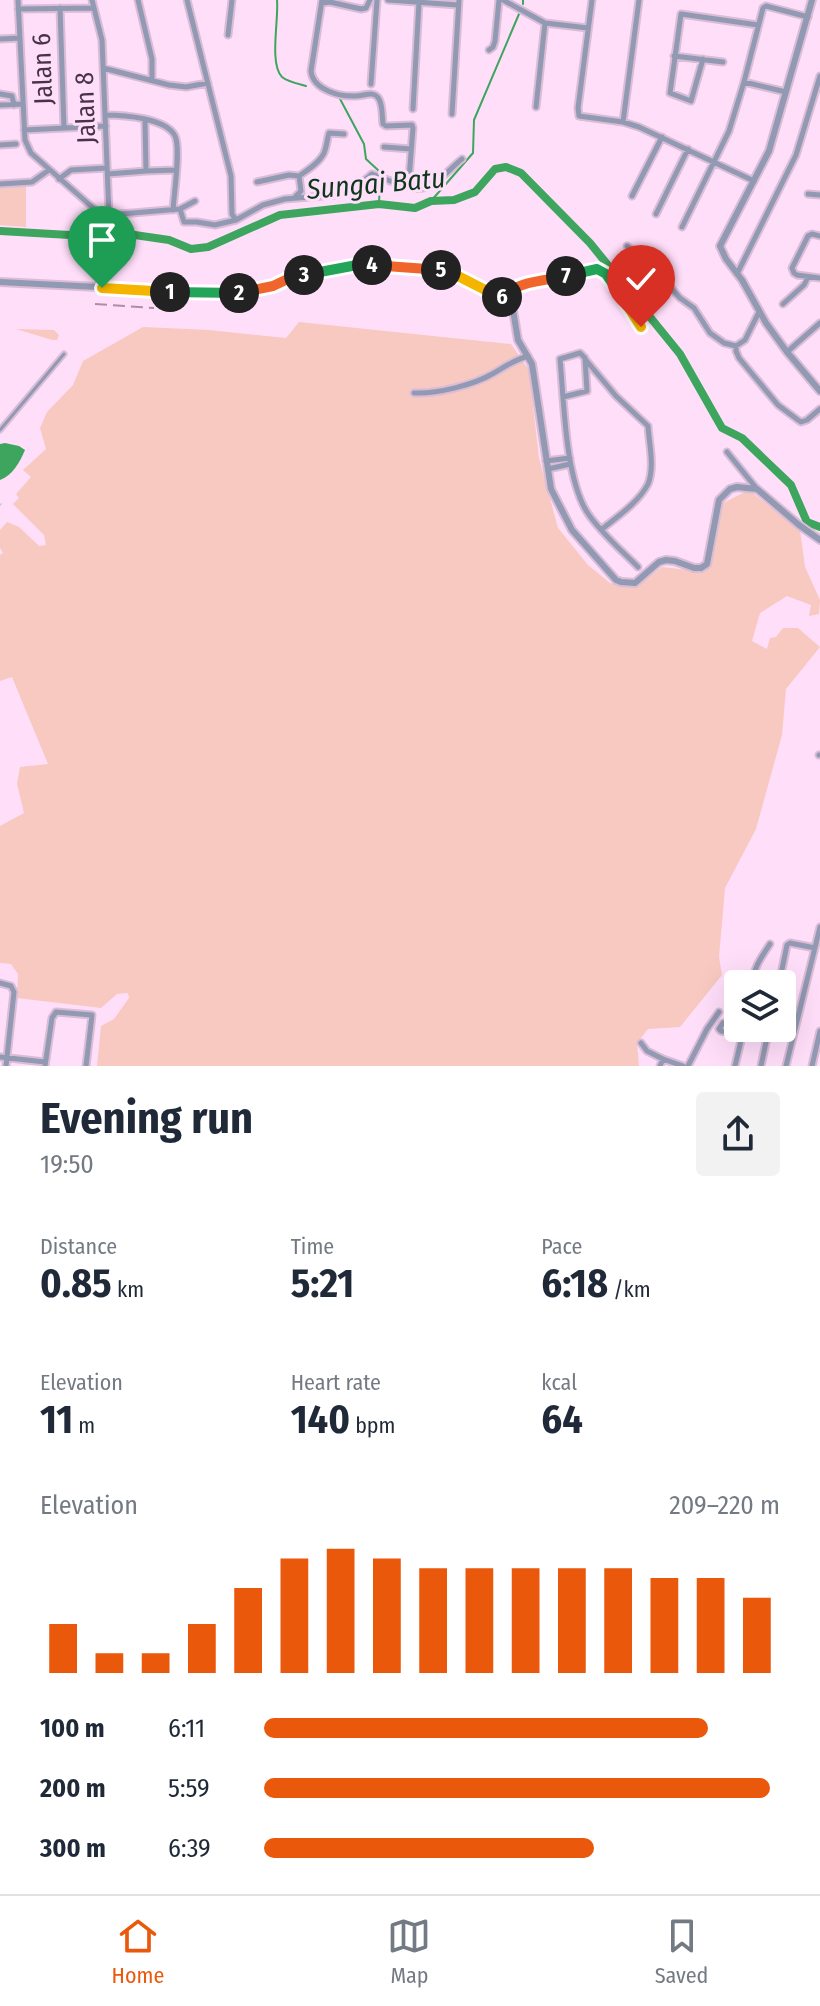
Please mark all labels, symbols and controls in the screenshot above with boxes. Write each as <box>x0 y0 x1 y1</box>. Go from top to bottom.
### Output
street label: Jalan 6 <box>26 33 59 105</box>
street label: Jalan 8 <box>69 72 102 144</box>
water label: Sungai Batu <box>304 161 447 206</box>
pin <box>68 206 136 288</box>
icon: arrive <box>80 218 124 262</box>
pin: 4 <box>352 245 392 285</box>
pin <box>607 245 675 327</box>
pin: 5 <box>421 250 461 290</box>
text: 4 <box>366 251 378 278</box>
pin: 3 <box>284 255 324 295</box>
text: 5 <box>436 256 446 283</box>
pin: 7 <box>546 256 586 296</box>
icon: check <box>619 257 663 301</box>
text: 3 <box>299 261 309 288</box>
text: 7 <box>561 262 571 289</box>
pin: 1 <box>150 272 190 312</box>
pin: 2 <box>219 273 259 313</box>
pin: 6 <box>482 277 522 317</box>
text: 1 <box>165 278 175 305</box>
text: 2 <box>234 279 244 306</box>
text: 6 <box>496 283 508 310</box>
map controls <box>724 970 796 1042</box>
button: layers <box>724 970 796 1042</box>
text: Evening run <box>40 1092 253 1145</box>
button: share <box>696 1092 780 1176</box>
text: 19:50 <box>40 1149 94 1180</box>
text: Distance <box>40 1233 117 1260</box>
text: Time <box>291 1233 334 1260</box>
text: Pace <box>541 1233 582 1260</box>
text: 0.85 <box>40 1260 112 1308</box>
text: 5:21 <box>291 1260 354 1308</box>
text: 6:18 <box>541 1260 608 1308</box>
text: km <box>112 1276 144 1303</box>
text: /km <box>608 1276 651 1303</box>
text: Elevation <box>40 1369 123 1396</box>
text: Heart rate <box>291 1369 381 1396</box>
text: kcal <box>541 1369 577 1396</box>
text: 11 <box>40 1396 73 1444</box>
text: 140 <box>291 1396 350 1444</box>
text: 64 <box>541 1396 583 1444</box>
text: m <box>73 1412 95 1439</box>
text: bpm <box>350 1412 395 1439</box>
text: Elevation <box>40 1490 138 1521</box>
text: 209–220 m <box>669 1490 780 1521</box>
text: 100 m <box>40 1713 105 1744</box>
text: 6:11 <box>168 1713 205 1744</box>
text: 200 m <box>40 1773 106 1804</box>
text: 5:59 <box>168 1773 210 1804</box>
text: 300 m <box>40 1833 106 1864</box>
text: 6:39 <box>168 1833 211 1864</box>
tab: Home <box>112 1914 164 1989</box>
tab: Map <box>387 1914 431 1989</box>
tab: Saved <box>655 1914 708 1989</box>

